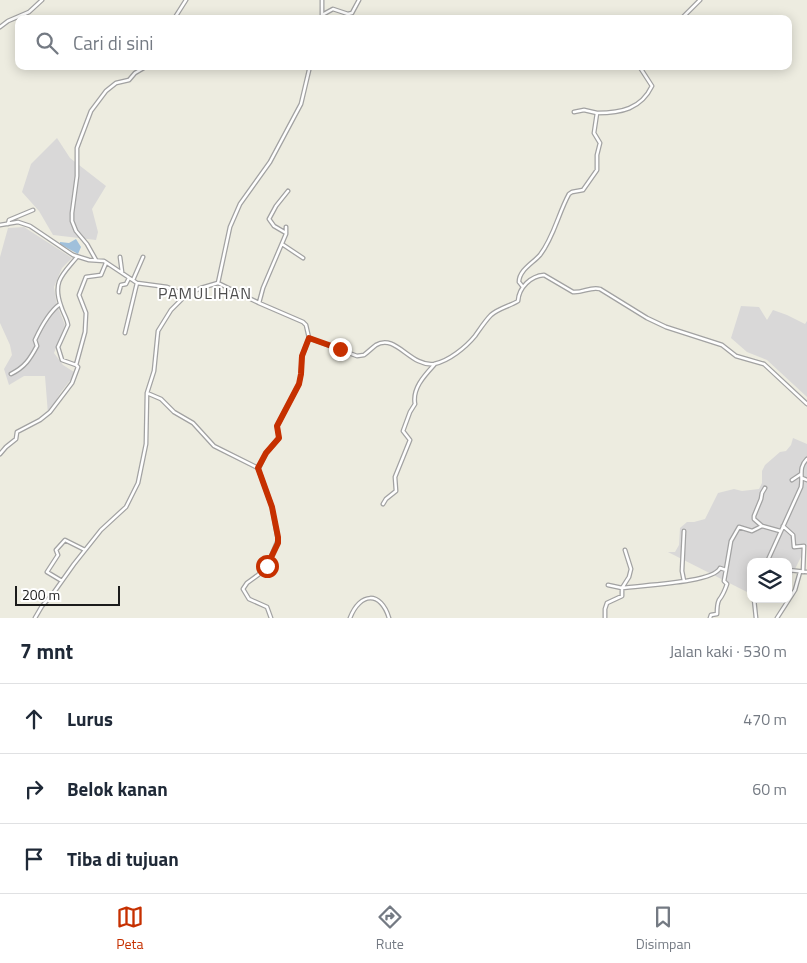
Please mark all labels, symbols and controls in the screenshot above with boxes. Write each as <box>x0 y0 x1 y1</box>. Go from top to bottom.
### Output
search box <box>15 15 792 70</box>
text: Cari di sini <box>73 28 154 57</box>
icon: search <box>33 29 61 57</box>
district label: PAMULIHAN <box>158 281 252 305</box>
route end <box>329 338 352 361</box>
route start <box>256 555 279 578</box>
map controls <box>747 558 792 603</box>
button: layers <box>747 558 792 603</box>
scale bar <box>15 583 120 606</box>
text: 200 m <box>22 584 60 605</box>
text: 7 mnt <box>20 635 73 667</box>
text: Jalan kaki · 530 m <box>669 639 787 663</box>
text: Lurus <box>67 704 113 733</box>
icon: ahead <box>20 705 48 733</box>
text: 470 m <box>743 707 787 731</box>
text: Belok kanan <box>67 774 168 803</box>
icon: right <box>20 775 48 803</box>
text: 60 m <box>752 777 787 801</box>
text: Tiba di tujuan <box>67 844 179 873</box>
icon: arrive <box>20 845 48 873</box>
tab: Peta <box>116 903 144 954</box>
tab: Rute <box>376 903 404 954</box>
tab: Disimpan <box>636 903 691 954</box>

